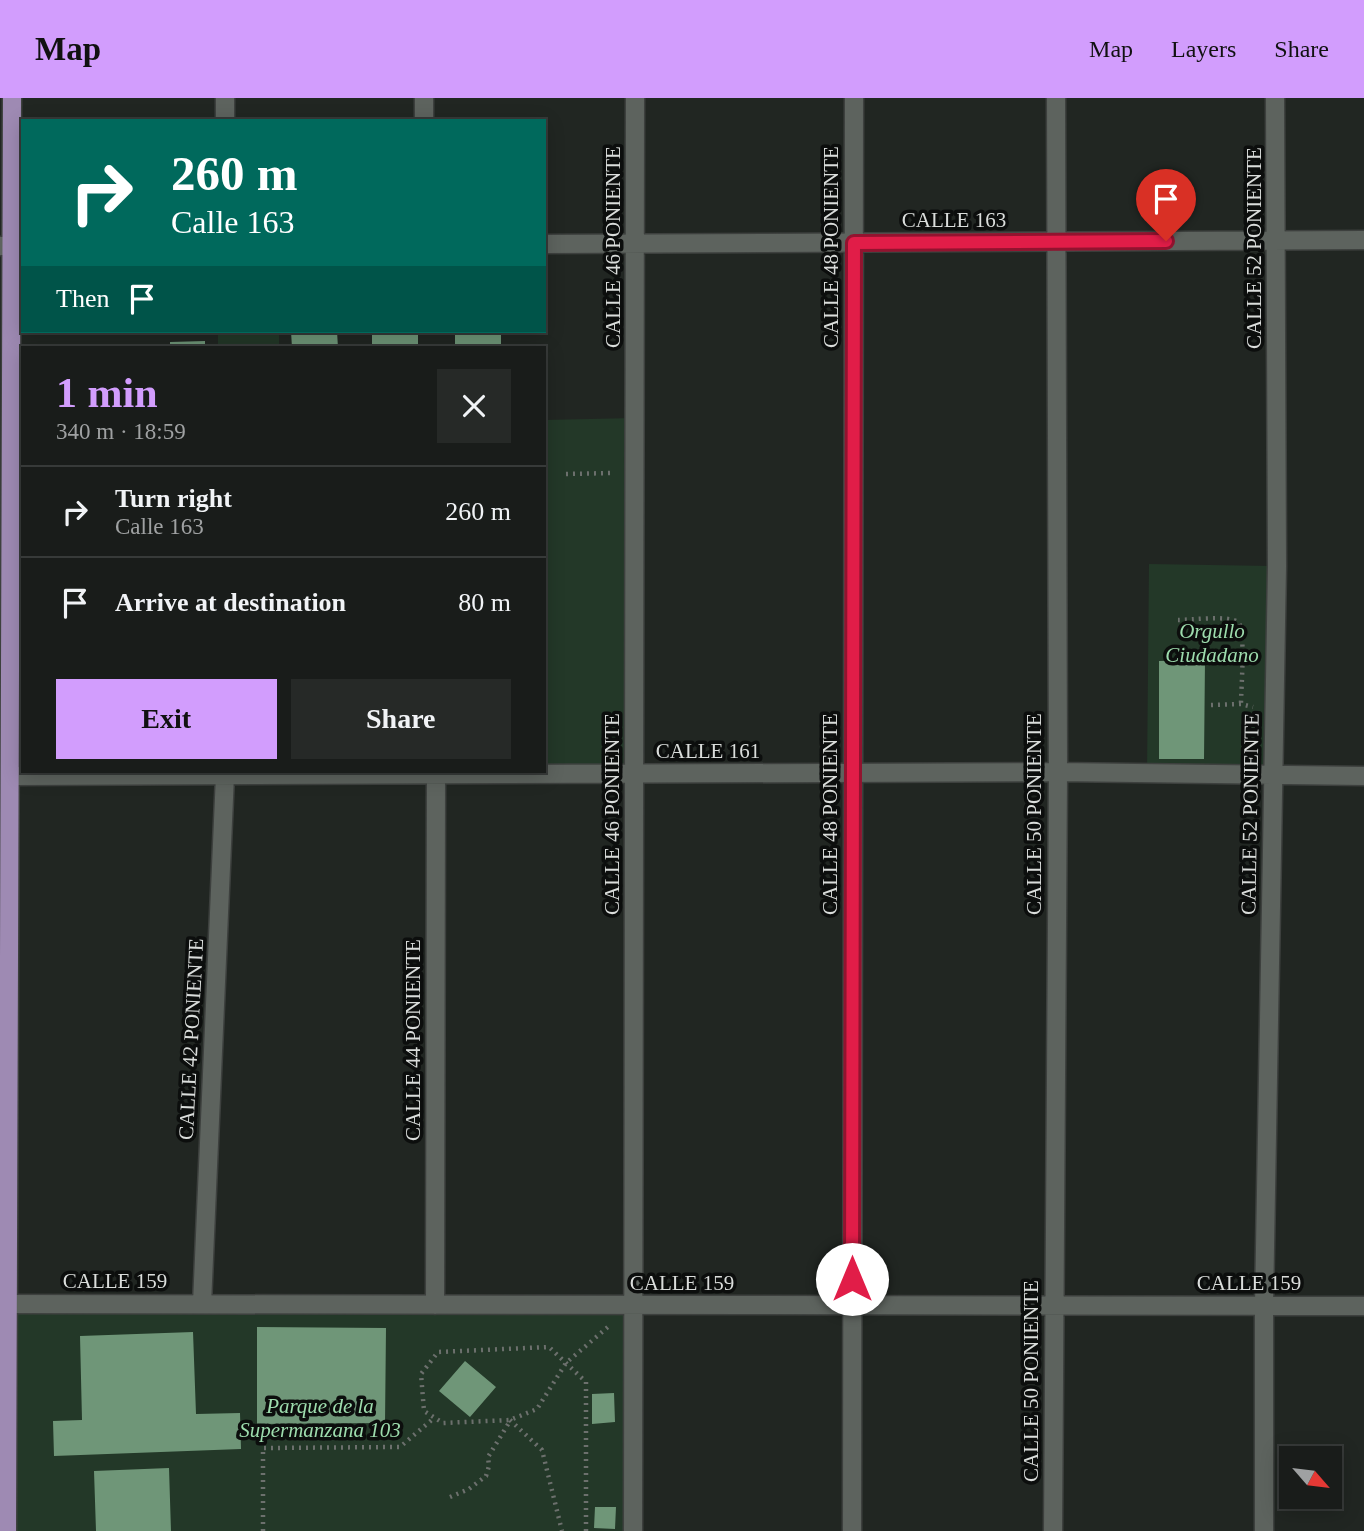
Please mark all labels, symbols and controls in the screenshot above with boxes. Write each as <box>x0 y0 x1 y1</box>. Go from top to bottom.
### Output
text: Map <box>35 31 101 67</box>
text: Map <box>1089 36 1133 62</box>
text: Layers <box>1171 36 1236 62</box>
text: Share <box>1274 36 1329 62</box>
text: 260 m <box>171 146 298 201</box>
street label: CALLE 46 PONIENTE <box>601 146 625 348</box>
street label: CALLE 48 PONIENTE <box>819 146 843 348</box>
icon: right <box>56 147 147 238</box>
street label: CALLE 52 PONIENTE <box>1242 147 1266 349</box>
pin <box>1136 169 1196 241</box>
icon: arrive <box>1147 180 1185 218</box>
text: Calle 163 <box>171 204 295 240</box>
street label: CALLE 163 <box>902 208 1006 232</box>
icon: arrive <box>123 280 161 318</box>
text: Then <box>56 284 109 313</box>
button: close <box>437 369 511 443</box>
text: 1 min <box>56 370 158 416</box>
text: 340 m · 18:59 <box>56 419 186 444</box>
text: Turn right <box>115 484 232 513</box>
icon: right <box>56 493 94 531</box>
text: 260 m <box>445 497 511 526</box>
text: Calle 163 <box>115 514 204 539</box>
icon: arrive <box>56 584 94 622</box>
text: Arrive at destination <box>115 588 346 617</box>
text: 80 m <box>458 588 511 617</box>
park label: Orgullo Ciudadano <box>1165 619 1259 667</box>
button: Exit <box>56 679 277 759</box>
button: Share <box>291 679 511 759</box>
street label: CALLE 46 PONIENTE <box>600 713 624 915</box>
street label: CALLE 48 PONIENTE <box>818 713 842 915</box>
street label: CALLE 50 PONIENTE <box>1022 713 1046 915</box>
street label: CALLE 52 PONIENTE <box>1236 713 1264 915</box>
street label: CALLE 161 <box>656 739 760 763</box>
street label: CALLE 42 PONIENTE <box>174 938 208 1140</box>
street label: CALLE 44 PONIENTE <box>401 939 425 1141</box>
position arrow <box>815 1242 889 1316</box>
street label: CALLE 159 <box>63 1269 167 1293</box>
street label: CALLE 159 <box>630 1271 734 1295</box>
street label: CALLE 159 <box>1197 1271 1301 1295</box>
street label: CALLE 50 PONIENTE <box>1019 1280 1043 1482</box>
park label: Parque de la Supermanzana 103 <box>239 1394 401 1442</box>
north arrow <box>1279 1446 1342 1508</box>
map controls <box>1279 1446 1342 1509</box>

